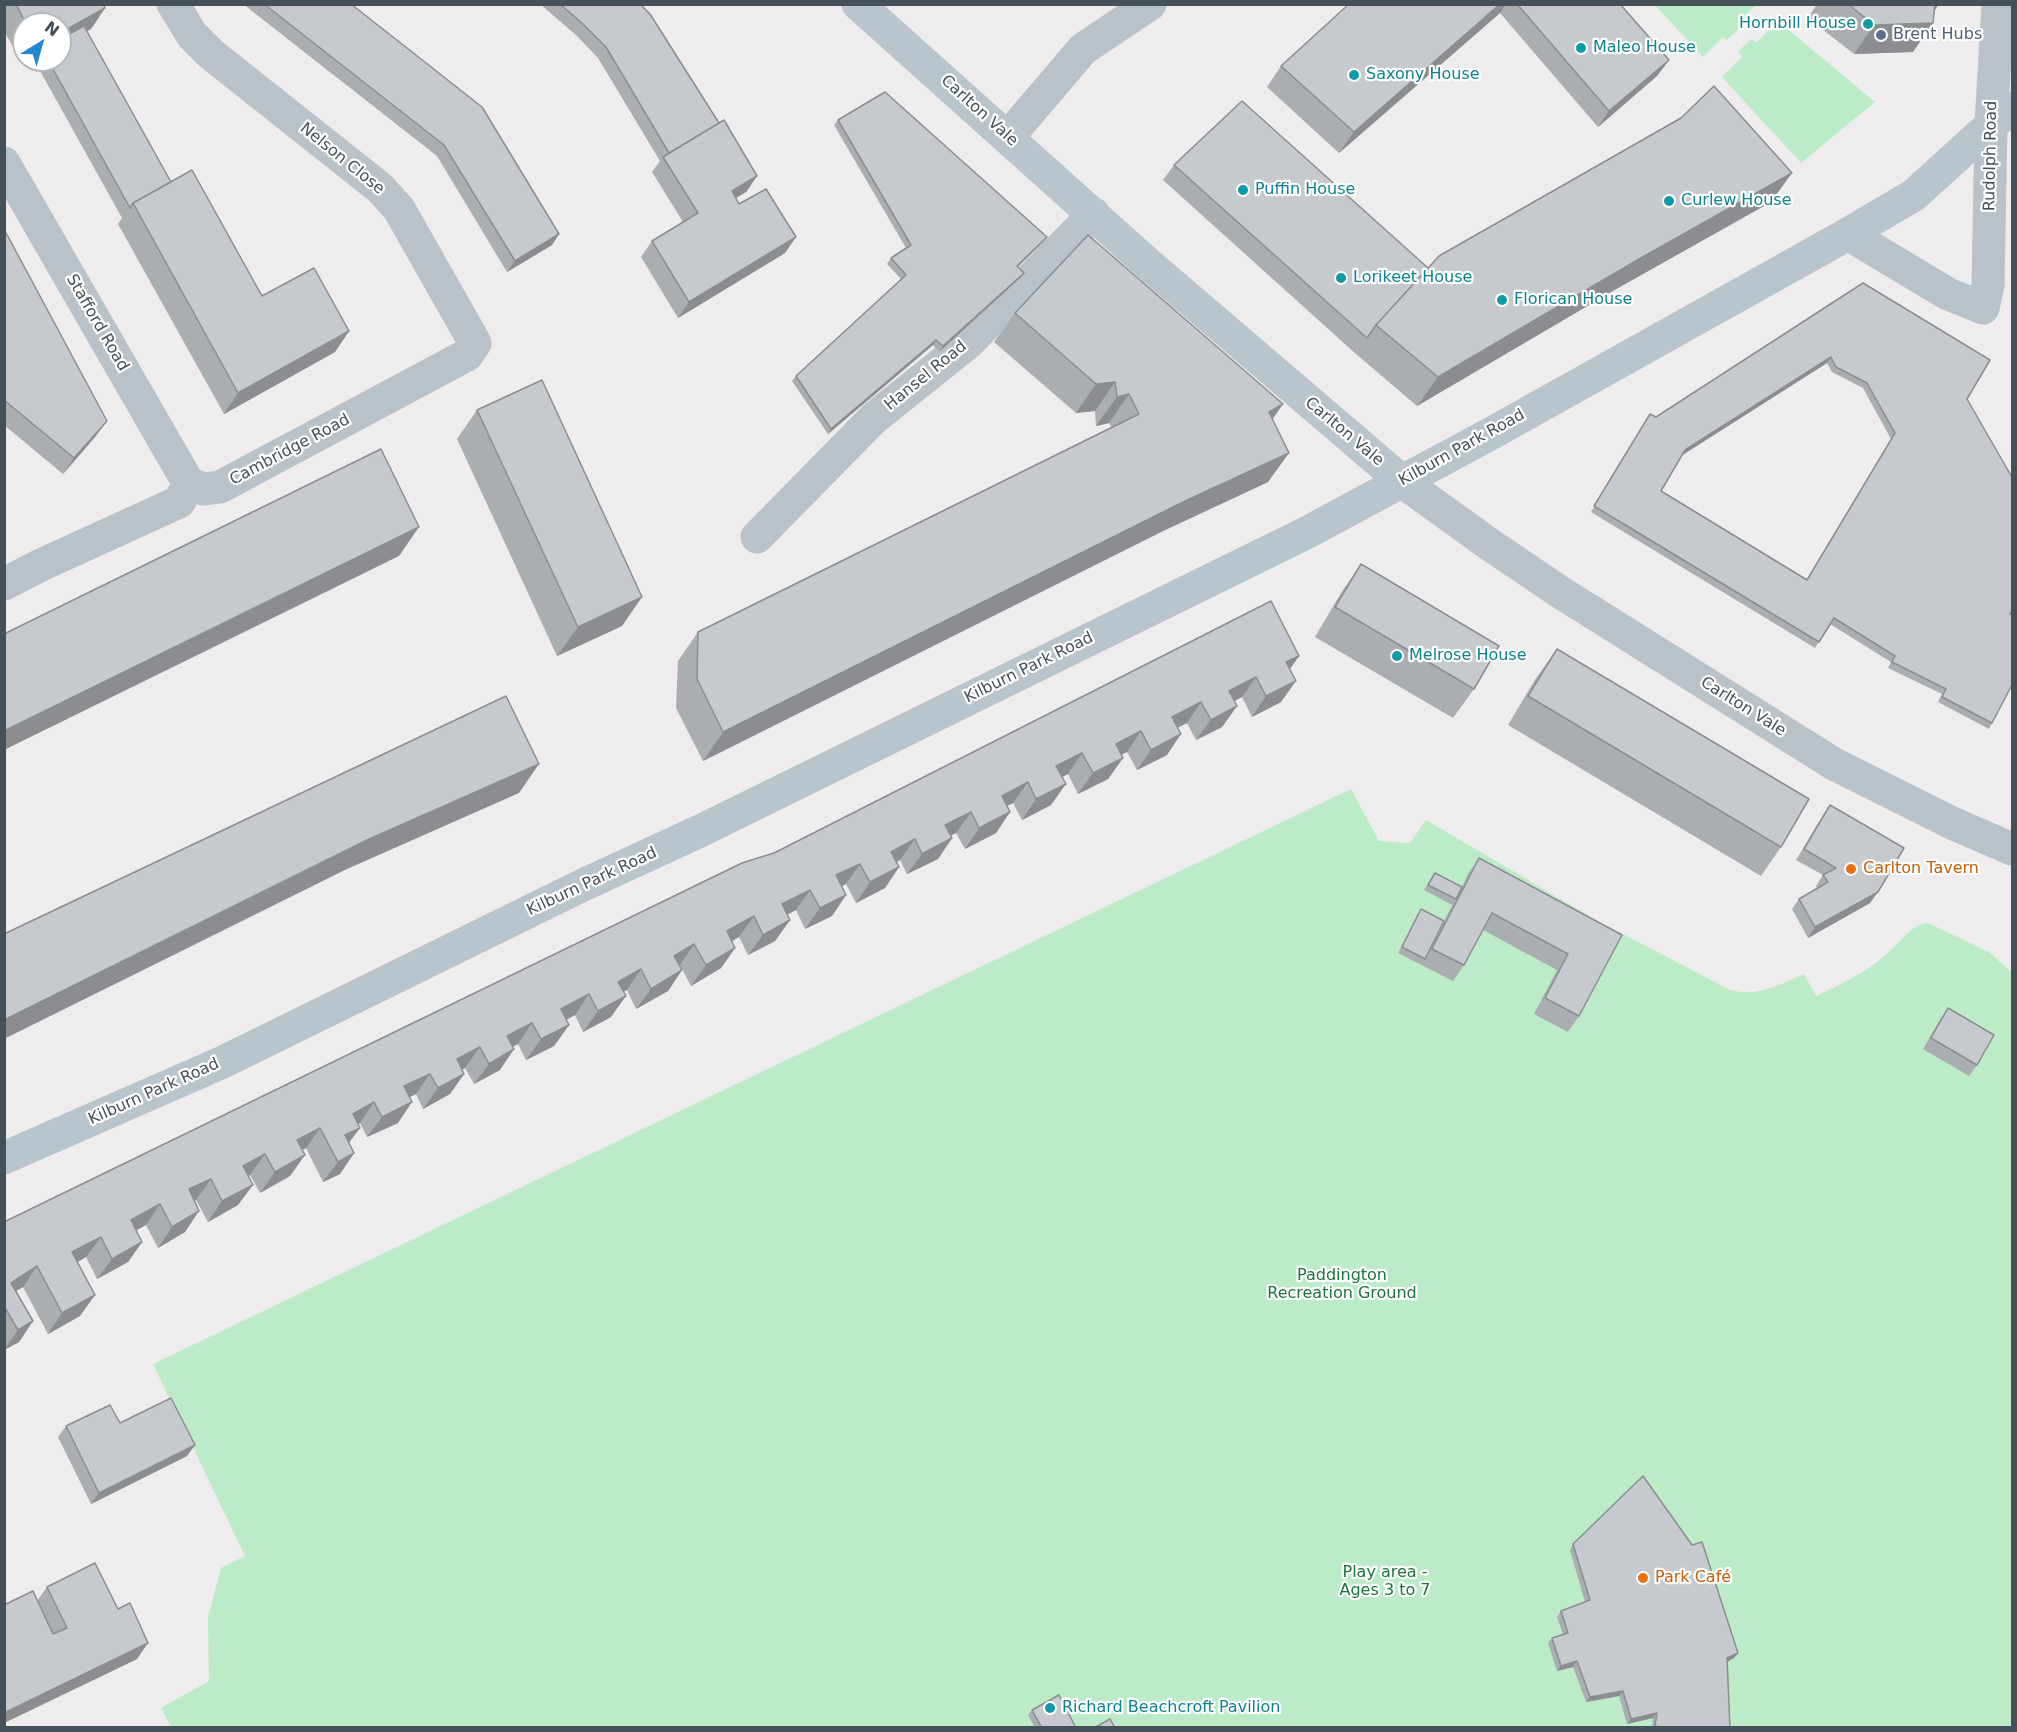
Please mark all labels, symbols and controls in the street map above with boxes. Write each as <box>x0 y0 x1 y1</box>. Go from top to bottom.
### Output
north arrow <box>12 12 72 72</box>
place label: Hornbill House <box>1739 14 1856 34</box>
text: N <box>41 17 63 40</box>
marker: Hornbill House <box>1861 17 1875 31</box>
place label: Brent Hubs <box>1893 25 1982 45</box>
marker: Brent Hubs <box>1874 28 1888 42</box>
place label: Maleo House <box>1593 38 1696 58</box>
marker: Maleo House <box>1574 41 1588 55</box>
place label: Saxony House <box>1366 65 1480 85</box>
marker: Saxony House <box>1347 68 1361 82</box>
street label: Carlton Vale <box>937 71 1021 151</box>
street label: Rudolph Road <box>1980 101 2002 211</box>
street label: Nelson Close <box>296 119 388 199</box>
place label: Puffin House <box>1255 180 1355 200</box>
marker: Puffin House <box>1236 183 1250 197</box>
place label: Curlew House <box>1681 191 1791 211</box>
marker: Curlew House <box>1662 194 1676 208</box>
place label: Lorikeet House <box>1353 268 1472 288</box>
street label: Stafford Road <box>62 271 132 375</box>
marker: Lorikeet House <box>1334 271 1348 285</box>
place label: Florican House <box>1514 290 1632 310</box>
marker: Florican House <box>1495 293 1509 307</box>
street label: Hansel Road <box>881 337 971 415</box>
street label: Carlton Vale <box>1301 393 1387 471</box>
street label: Kilburn Park Road <box>1396 405 1528 491</box>
street label: Cambridge Road <box>227 410 353 490</box>
street label: Kilburn Park Road <box>961 628 1097 708</box>
place label: Melrose House <box>1409 646 1527 666</box>
marker: Melrose House <box>1390 649 1404 663</box>
street label: Carlton Vale <box>1697 673 1789 741</box>
street label: Kilburn Park Road <box>524 844 660 920</box>
place label: Carlton Tavern <box>1863 859 1979 879</box>
marker: Carlton Tavern <box>1844 862 1858 876</box>
street label: Kilburn Park Road <box>86 1055 222 1129</box>
park label: Paddington Recreation Ground <box>1267 1266 1417 1304</box>
park label: Play area - Ages 3 to 7 <box>1340 1563 1430 1601</box>
place label: Park Café <box>1655 1568 1731 1588</box>
marker: Park Café <box>1636 1571 1650 1585</box>
place label: Richard Beachcroft Pavilion <box>1062 1698 1280 1718</box>
marker: Richard Beachcroft Pavilion <box>1043 1701 1057 1715</box>

